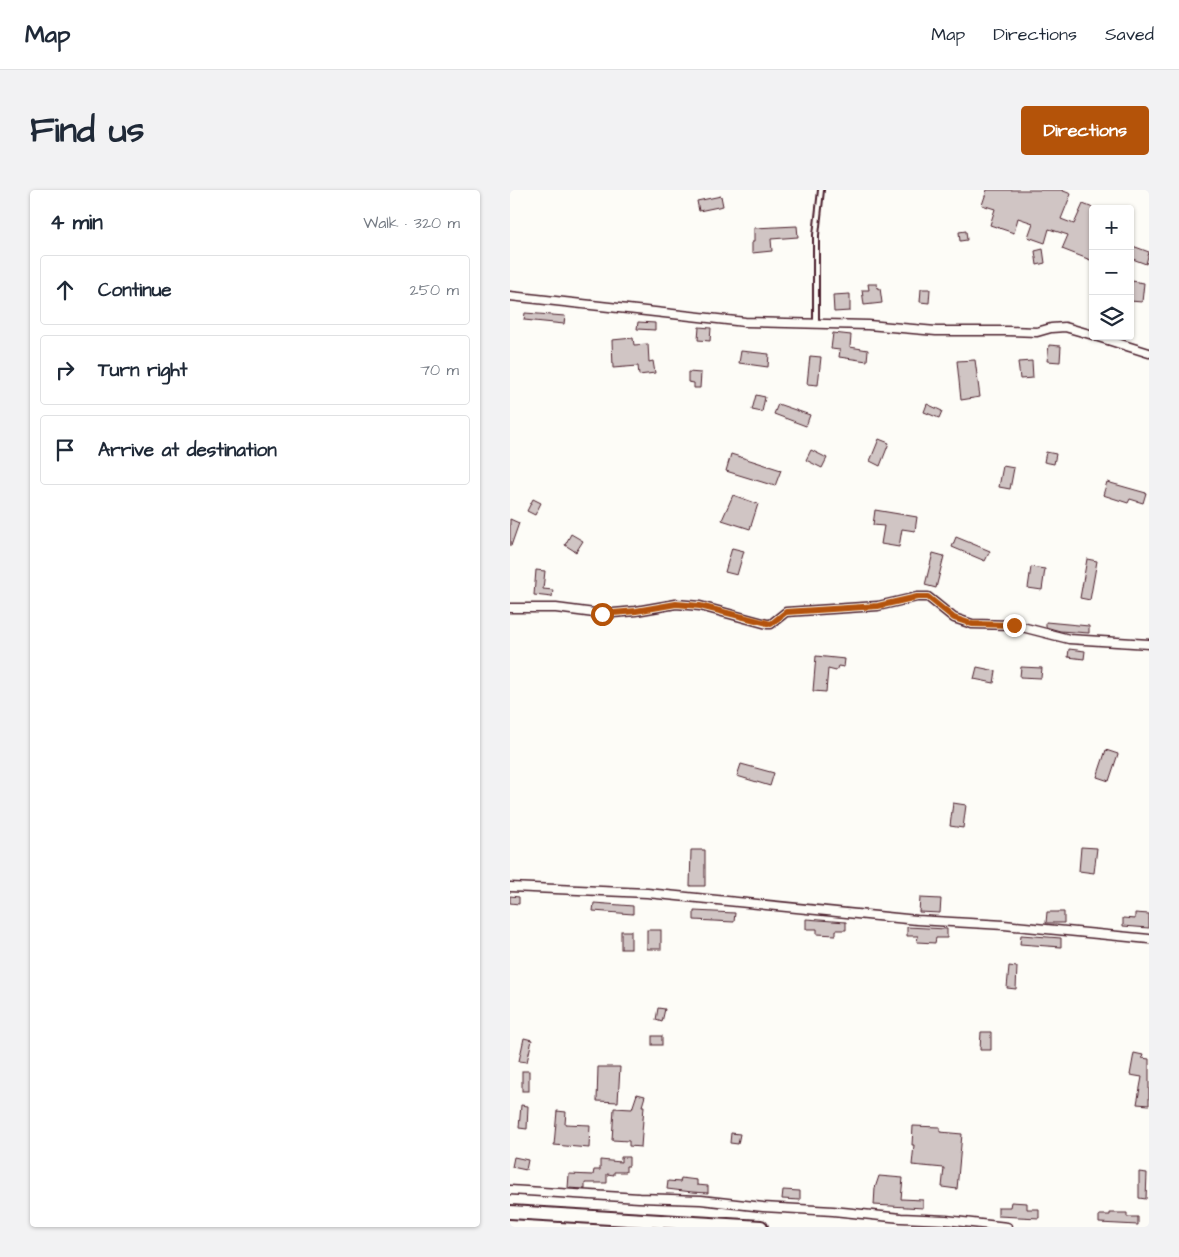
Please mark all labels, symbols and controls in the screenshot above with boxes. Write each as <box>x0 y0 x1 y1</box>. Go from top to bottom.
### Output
text: Map <box>25 18 70 52</box>
text: Map <box>931 22 965 47</box>
text: Directions <box>993 22 1077 47</box>
text: Saved <box>1105 22 1154 47</box>
text: Find us <box>30 106 144 155</box>
button: Directions <box>1021 106 1149 155</box>
map controls <box>1089 205 1134 340</box>
button: + <box>1089 205 1134 250</box>
text: 4 min <box>50 208 103 237</box>
text: Walk · 320 m <box>363 212 460 234</box>
button: − <box>1089 250 1134 295</box>
icon: ahead <box>51 276 79 304</box>
text: Continue <box>98 277 172 304</box>
text: 250 m <box>410 279 459 301</box>
button: layers <box>1089 295 1134 340</box>
icon: right <box>51 356 79 384</box>
text: Turn right <box>98 357 187 384</box>
text: 70 m <box>420 359 459 381</box>
icon: arrive <box>51 436 79 464</box>
text: Arrive at destination <box>98 437 277 464</box>
route start <box>591 603 614 626</box>
route end <box>1003 614 1026 637</box>

